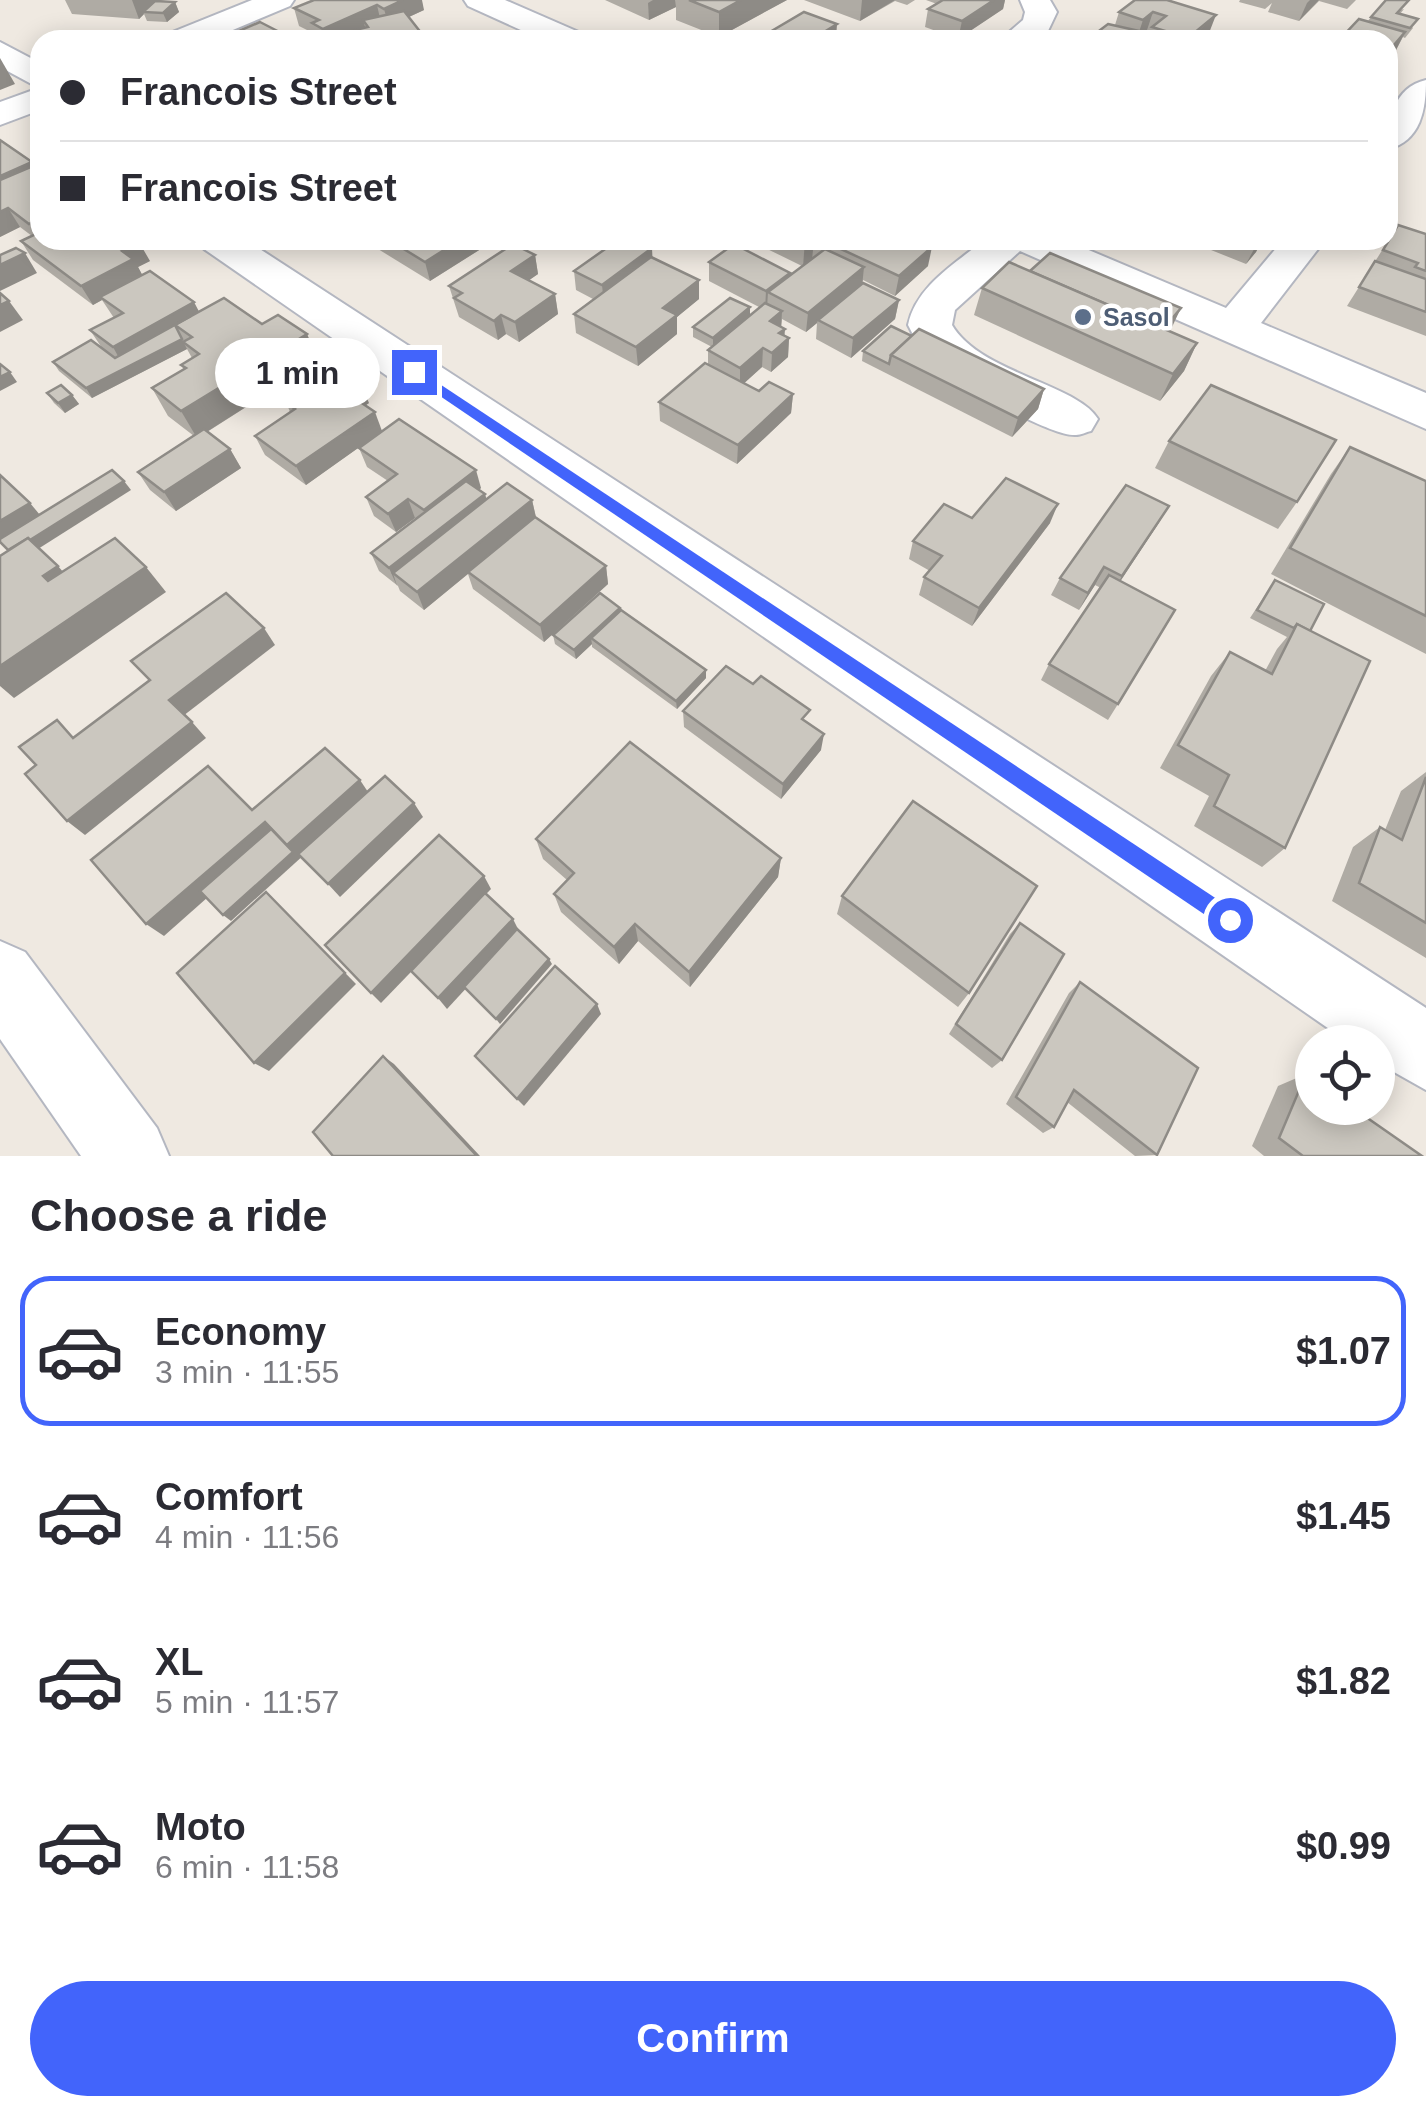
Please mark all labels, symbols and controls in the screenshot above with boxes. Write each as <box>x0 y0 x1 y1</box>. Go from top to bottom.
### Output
text: Francois Street <box>120 71 397 113</box>
text: Francois Street <box>120 167 397 209</box>
place label: Sasol <box>1103 303 1170 331</box>
marker: Sasol <box>1072 306 1094 328</box>
callout: 1 min <box>214 337 379 407</box>
route end <box>392 350 437 395</box>
text: 1 min <box>256 355 339 391</box>
route start <box>1208 898 1253 943</box>
map controls <box>1295 1025 1395 1125</box>
button: locate <box>1295 1025 1395 1125</box>
text: Choose a ride <box>30 1190 328 1241</box>
icon: car <box>35 1306 125 1396</box>
text: Economy <box>155 1311 326 1353</box>
text: $1.07 <box>1296 1330 1391 1372</box>
text: 3 min · 11:55 <box>155 1354 339 1390</box>
icon: car <box>35 1471 125 1561</box>
text: Comfort <box>155 1476 303 1518</box>
text: $1.45 <box>1296 1495 1391 1537</box>
text: 4 min · 11:56 <box>155 1519 339 1555</box>
icon: car <box>35 1636 125 1726</box>
text: XL <box>155 1641 204 1683</box>
text: $1.82 <box>1296 1660 1391 1702</box>
text: 5 min · 11:57 <box>155 1684 339 1720</box>
icon: car <box>35 1801 125 1891</box>
text: Moto <box>155 1806 246 1848</box>
text: $0.99 <box>1296 1825 1391 1867</box>
text: 6 min · 11:58 <box>155 1849 339 1885</box>
button: Confirm <box>30 1981 1396 2096</box>

